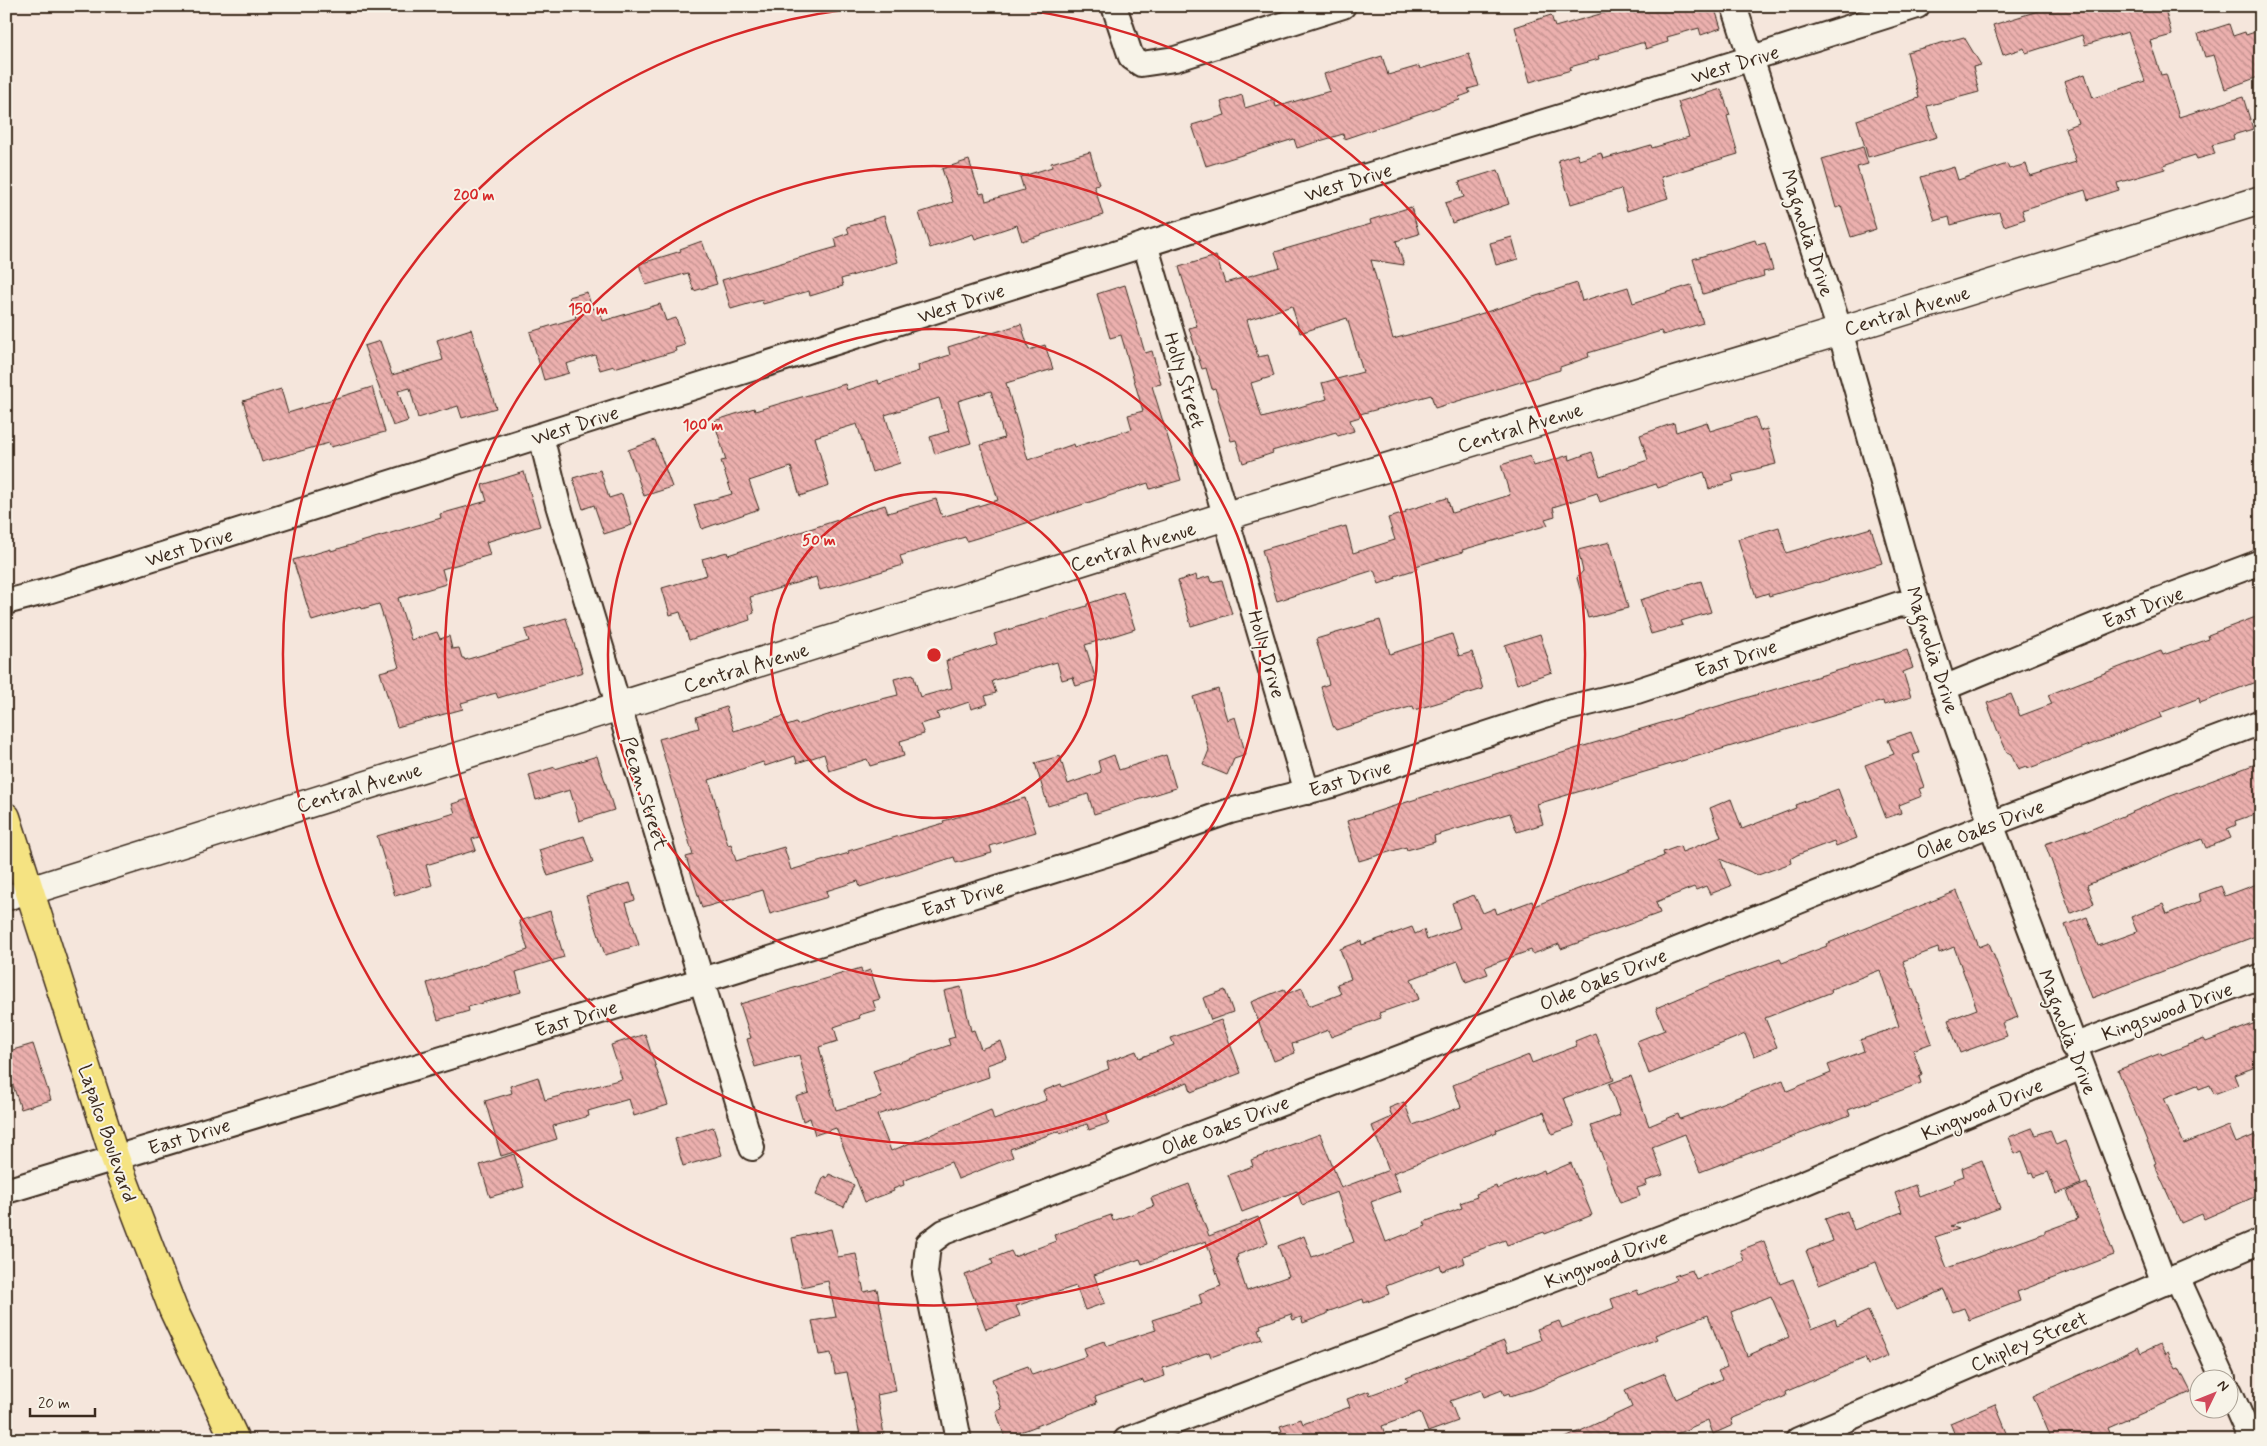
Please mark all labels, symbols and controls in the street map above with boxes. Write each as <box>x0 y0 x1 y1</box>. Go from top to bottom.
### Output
street label: West Drive <box>1688 39 1783 92</box>
street label: West Drive <box>1301 157 1396 210</box>
street label: Magnolia Drive <box>1771 166 1840 301</box>
text: 200 m <box>454 186 495 206</box>
street label: West Drive <box>914 278 1009 331</box>
street label: Central Avenue <box>1841 279 1974 343</box>
text: 150 m <box>568 300 608 320</box>
street label: Holly Street <box>1156 329 1211 432</box>
street label: Central Avenue <box>1454 396 1587 460</box>
street label: West Drive <box>528 400 623 453</box>
text: 100 m <box>683 416 723 436</box>
street label: Central Avenue <box>1067 515 1200 579</box>
street label: West Drive <box>142 522 237 575</box>
text: 50 m <box>802 531 836 551</box>
street label: East Drive <box>2099 581 2188 636</box>
street label: Magnolia Drive <box>1896 583 1965 718</box>
street label: Holly Drive <box>1240 607 1291 702</box>
street label: East Drive <box>1692 634 1781 685</box>
street label: Central Avenue <box>680 636 813 700</box>
centre of rings <box>925 646 943 664</box>
street label: Pecan Street <box>614 733 674 854</box>
street label: East Drive <box>1306 754 1395 805</box>
street label: Central Avenue <box>293 756 426 820</box>
street label: Olde Oaks Drive <box>1912 794 2049 867</box>
street label: East Drive <box>919 874 1008 925</box>
street label: Olde Oaks Drive <box>1536 942 1671 1018</box>
street label: Magnolia Drive <box>2028 966 2103 1100</box>
street label: Kingswood Drive <box>2098 976 2237 1050</box>
street label: East Drive <box>532 994 621 1045</box>
street label: Lapalco Boulevard <box>70 1061 143 1206</box>
street label: Kingwood Drive <box>1918 1073 2048 1149</box>
street label: Olde Oaks Drive <box>1157 1090 1294 1163</box>
street label: East Drive <box>145 1112 234 1163</box>
street label: Kingwood Drive <box>1541 1225 1672 1297</box>
street label: Chipley Street <box>1967 1305 2093 1379</box>
north arrow <box>2190 1368 2240 1418</box>
text: N <box>2213 1376 2233 1395</box>
scale bar <box>30 1386 95 1418</box>
text: 20 m <box>38 1394 70 1414</box>

